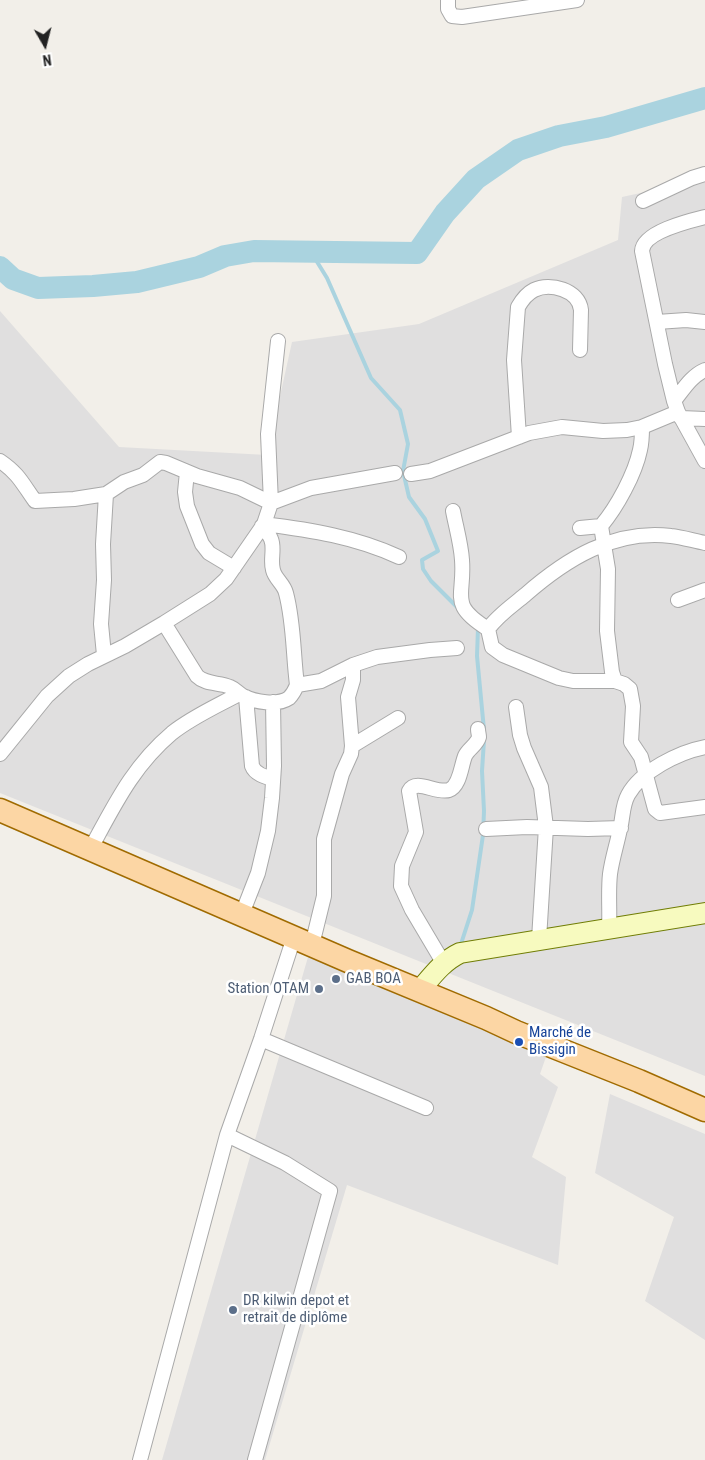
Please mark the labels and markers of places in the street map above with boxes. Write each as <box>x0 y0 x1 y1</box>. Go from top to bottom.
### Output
place label: GAB BOA <box>346 970 401 988</box>
marker: GAB BOA <box>330 973 342 985</box>
place label: Station OTAM <box>227 980 309 998</box>
marker: Station OTAM <box>313 983 325 995</box>
place label: Marché de Bissigin <box>529 1024 591 1059</box>
marker: Marché de Bissigin <box>513 1036 525 1048</box>
place label: DR kilwin depot et retrait de diplôme <box>243 1292 349 1327</box>
marker: DR kilwin depot et retrait de diplôme <box>227 1304 239 1316</box>

